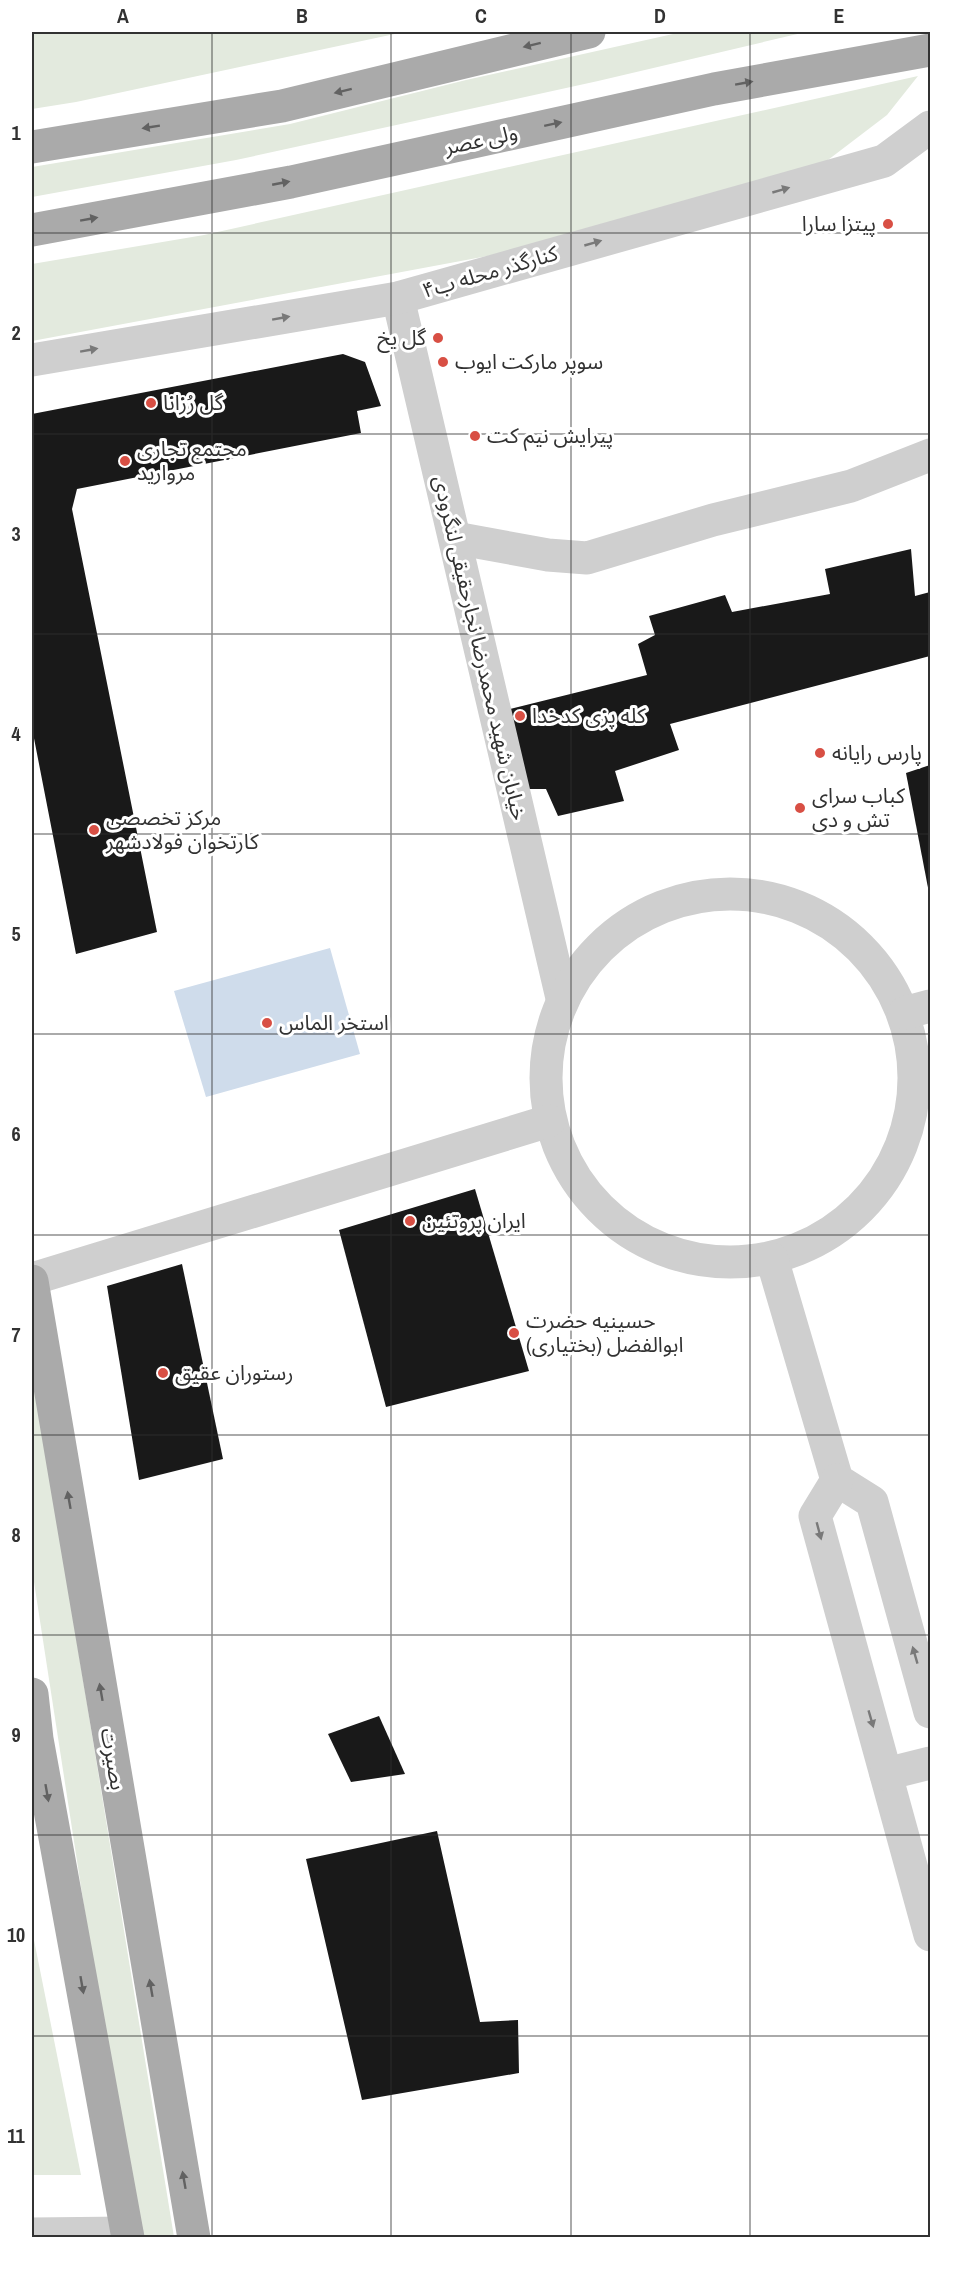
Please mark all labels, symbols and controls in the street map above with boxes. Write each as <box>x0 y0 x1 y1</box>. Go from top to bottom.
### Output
text: A <box>117 2 129 29</box>
text: B <box>296 2 308 29</box>
text: C <box>475 2 487 29</box>
text: D <box>654 2 666 29</box>
text: E <box>834 2 845 29</box>
one-way arrow <box>523 41 541 51</box>
one-way arrow <box>735 78 754 87</box>
one-way arrow <box>333 87 352 97</box>
street label: ولی عصر <box>441 118 520 162</box>
text: 1 <box>11 119 21 146</box>
one-way arrow <box>544 119 563 128</box>
one-way arrow <box>142 123 161 132</box>
one-way arrow <box>271 179 290 188</box>
one-way arrow <box>772 184 790 194</box>
place label: پیتزا سارا <box>802 209 876 238</box>
one-way arrow <box>80 214 99 223</box>
marker: پیتزا سارا <box>881 217 895 231</box>
one-way arrow <box>584 237 602 247</box>
street label: کنارگذر محله ب۴ <box>419 238 561 305</box>
one-way arrow <box>272 313 291 322</box>
text: 2 <box>11 319 21 346</box>
place label: گل یخ <box>377 323 426 353</box>
marker: گل یخ <box>431 331 445 345</box>
one-way arrow <box>80 345 99 354</box>
place label: سوپر مارکت ایوب <box>455 347 603 376</box>
marker: سوپر مارکت ایوب <box>436 355 450 369</box>
place label: گل رُزانا <box>163 388 224 417</box>
marker: گل رُزانا <box>144 396 158 410</box>
place label: پیرایش نیم کت <box>487 421 613 451</box>
marker: پیرایش نیم کت <box>468 429 482 443</box>
place label: مجتمع تجاری مروارید <box>137 434 247 487</box>
marker: مجتمع تجاری مروارید <box>118 454 132 468</box>
street label: خیابان شهید محمدرضا نجارحقیقی لنگرودی <box>427 473 534 823</box>
text: 3 <box>11 520 21 547</box>
place label: کله پزی کدخدا <box>532 701 646 730</box>
marker: کله پزی کدخدا <box>513 709 527 723</box>
text: 4 <box>11 720 21 747</box>
place label: پارس رایانه <box>832 738 922 767</box>
marker: پارس رایانه <box>813 746 827 760</box>
place label: کباب سرای تش و دی <box>812 781 905 834</box>
marker: کباب سرای تش و دی <box>793 801 807 815</box>
place label: مرکز تخصصی کارتخوان فولادشهر <box>105 803 259 856</box>
marker: مرکز تخصصی کارتخوان فولادشهر <box>87 823 101 837</box>
text: 5 <box>11 920 21 947</box>
place label: استخر الماس <box>279 1008 389 1037</box>
marker: استخر الماس <box>260 1016 274 1030</box>
text: 6 <box>11 1120 21 1147</box>
place label: ایران پروتئین <box>422 1206 526 1235</box>
marker: ایران پروتئین <box>403 1214 417 1228</box>
place label: حسینیه حضرت ابوالفضل (بختیاری) <box>526 1306 683 1359</box>
text: 7 <box>11 1321 21 1348</box>
marker: حسینیه حضرت ابوالفضل (بختیاری) <box>507 1326 521 1340</box>
place label: رستوران عقیق <box>175 1358 293 1387</box>
marker: رستوران عقیق <box>156 1366 170 1380</box>
one-way arrow <box>64 1490 73 1509</box>
text: 8 <box>11 1521 21 1548</box>
one-way arrow <box>814 1522 824 1540</box>
one-way arrow <box>910 1646 919 1664</box>
one-way arrow <box>96 1682 105 1701</box>
one-way arrow <box>866 1710 876 1728</box>
text: 9 <box>11 1721 21 1748</box>
street label: بصیرت <box>94 1726 133 1792</box>
one-way arrow <box>43 1783 52 1802</box>
text: 10 <box>7 1921 25 1948</box>
one-way arrow <box>78 1975 87 1994</box>
one-way arrow <box>147 1978 156 1997</box>
text: 11 <box>7 2122 26 2149</box>
one-way arrow <box>179 2170 188 2189</box>

